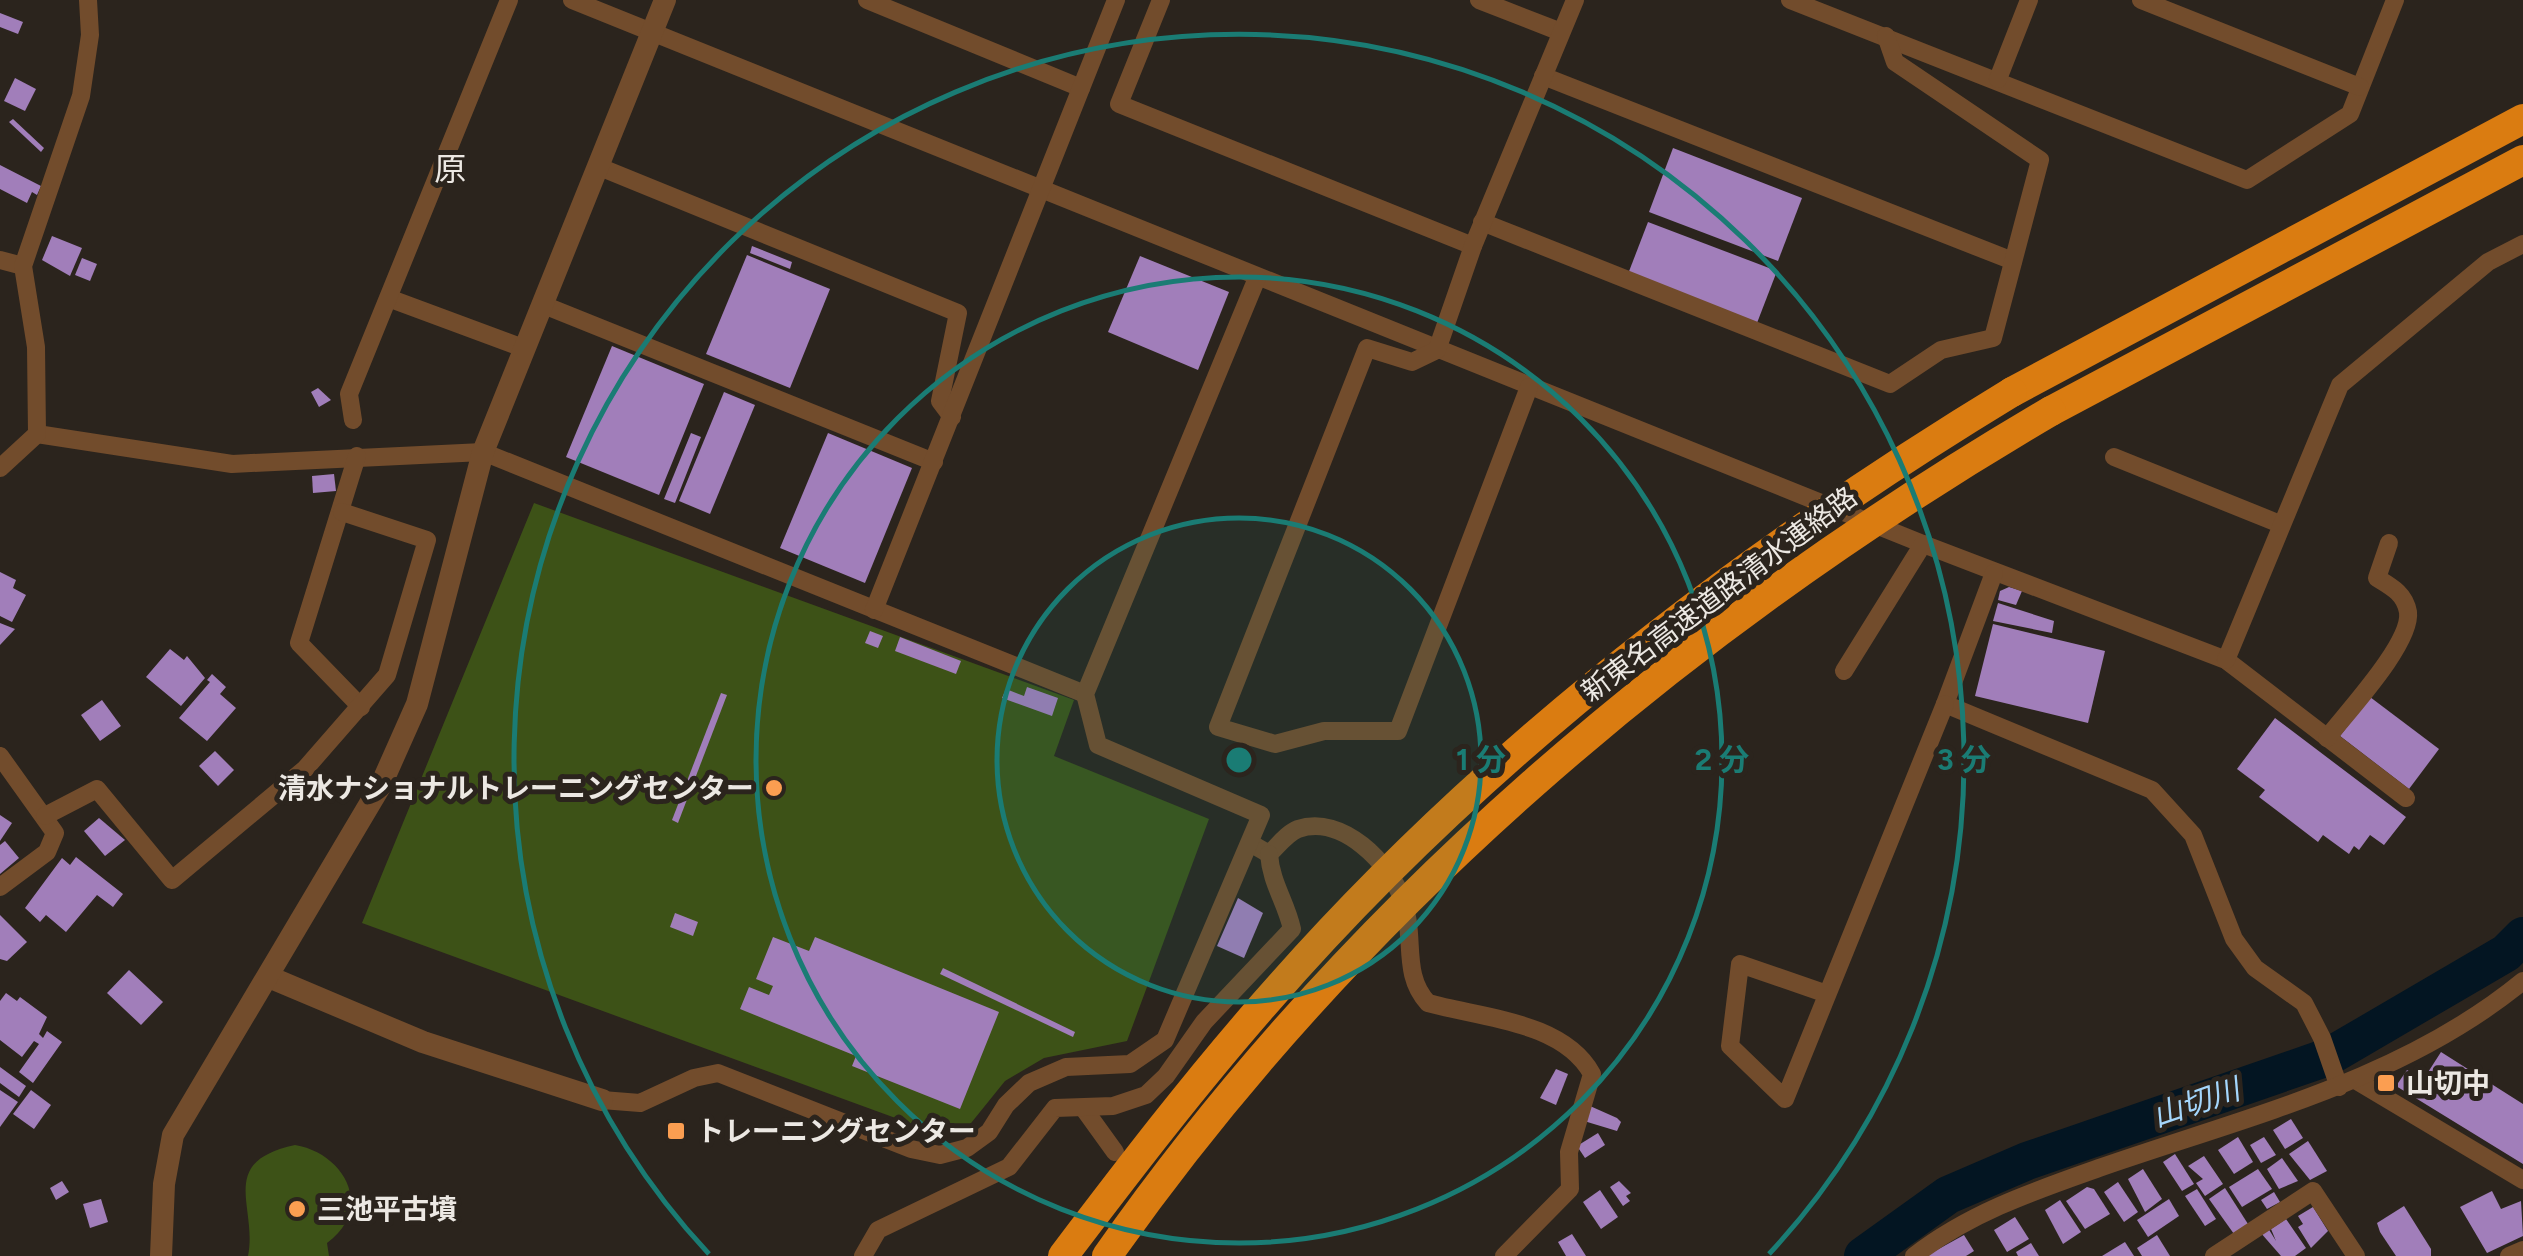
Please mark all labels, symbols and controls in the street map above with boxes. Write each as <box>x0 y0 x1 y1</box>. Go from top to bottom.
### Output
district label: 原 <box>434 150 466 188</box>
street label: 新東名高速道路清水連絡路 <box>1575 479 1863 709</box>
text: 1 分 <box>1456 741 1506 778</box>
text: 2 分 <box>1695 741 1749 778</box>
text: 3 分 <box>1937 741 1991 778</box>
centre of rings <box>1221 742 1257 778</box>
place label: 清水ナショナルトレーニングセンター <box>278 771 754 805</box>
marker: 清水ナショナルトレーニングセンター <box>763 777 785 799</box>
place label: 山切中 <box>2406 1066 2490 1100</box>
water label: 山切川 <box>2147 1069 2247 1135</box>
marker: 山切中 <box>2375 1072 2397 1094</box>
place label: トレーニングセンター <box>696 1114 976 1148</box>
marker: トレーニングセンター <box>665 1120 687 1142</box>
place label: 三池平古墳 <box>317 1192 457 1226</box>
marker: 三池平古墳 <box>286 1198 308 1220</box>

